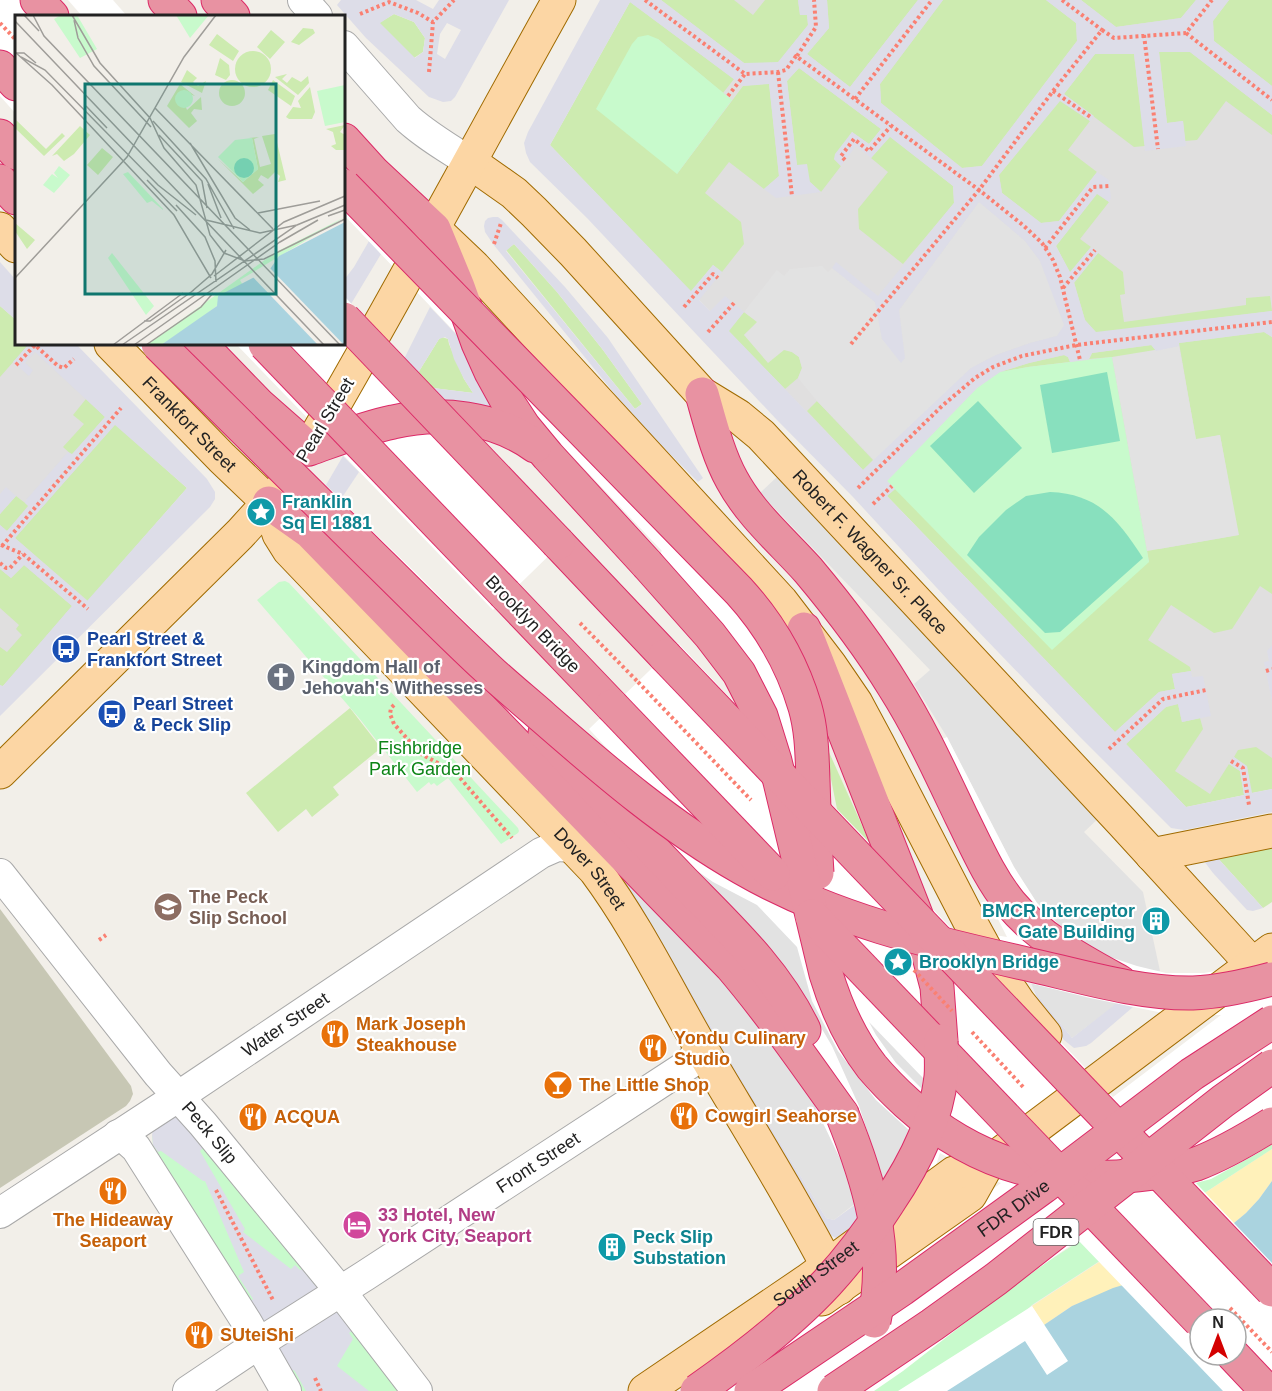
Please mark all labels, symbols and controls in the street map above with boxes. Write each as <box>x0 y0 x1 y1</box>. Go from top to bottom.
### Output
inset map <box>15 15 345 345</box>
street label: Frankfort Street <box>138 372 240 476</box>
street label: Pearl Street <box>292 374 358 466</box>
street label: Robert F. Wagner Sr. Place <box>789 466 952 638</box>
place label: Franklin Sq El 1881 <box>282 492 372 533</box>
place icon: Franklin Sq El 1881 <box>245 496 277 528</box>
street label: Brooklyn Bridge <box>482 571 584 677</box>
place label: Pearl Street & Frankfort Street <box>87 629 222 670</box>
bus stop icon: Pearl Street & Frankfort Street <box>50 633 82 665</box>
place label: Kingdom Hall of Jehovah's Withesses <box>302 657 483 698</box>
church icon: Kingdom Hall of Jehovah's Withesses <box>265 661 297 693</box>
place label: Pearl Street & Peck Slip <box>133 694 233 735</box>
bus stop icon: Pearl Street & Peck Slip <box>96 698 128 730</box>
park label: Fishbridge Park Garden <box>369 738 471 779</box>
street label: Dover Street <box>550 823 630 913</box>
place label: The Peck Slip School <box>189 887 287 928</box>
school or university icon: The Peck Slip School <box>152 891 184 923</box>
place label: BMCR Interceptor Gate Building <box>982 901 1135 942</box>
building icon: BMCR Interceptor Gate Building <box>1140 905 1172 937</box>
place icon: Brooklyn Bridge <box>882 946 914 978</box>
place label: Brooklyn Bridge <box>919 952 1059 972</box>
street label: Water Street <box>238 988 333 1061</box>
place label: Mark Joseph Steakhouse <box>356 1014 466 1055</box>
restaurant icon: Mark Joseph Steakhouse <box>319 1018 351 1050</box>
place label: Yondu Culinary Studio <box>674 1028 806 1069</box>
restaurant icon: Yondu Culinary Studio <box>637 1032 669 1064</box>
bar icon: The Little Shop <box>542 1069 574 1101</box>
place label: The Little Shop <box>579 1075 709 1095</box>
street label: Peck Slip <box>178 1097 241 1168</box>
restaurant icon: Cowgirl Seahorse <box>668 1100 700 1132</box>
restaurant icon: ACQUA <box>237 1101 269 1133</box>
place label: Cowgirl Seahorse <box>705 1106 857 1126</box>
place label: ACQUA <box>274 1107 340 1127</box>
street label: Front Street <box>493 1128 583 1197</box>
restaurant icon: The Hideaway Seaport <box>97 1175 129 1207</box>
street label: FDR Drive <box>974 1176 1054 1241</box>
place label: 33 Hotel, New York City, Seaport <box>378 1205 531 1246</box>
hotel icon: 33 Hotel, New York City, Seaport <box>341 1209 373 1241</box>
place label: The Hideaway Seaport <box>53 1210 173 1251</box>
road number: FDR <box>1034 1219 1078 1245</box>
place label: Peck Slip Substation <box>633 1227 726 1268</box>
building icon: Peck Slip Substation <box>596 1231 628 1263</box>
street label: South Street <box>769 1237 862 1311</box>
north arrow <box>1188 1307 1248 1367</box>
text: N <box>1212 1314 1224 1331</box>
restaurant icon: SUteiShi <box>183 1319 215 1351</box>
place label: SUteiShi <box>220 1325 294 1345</box>

